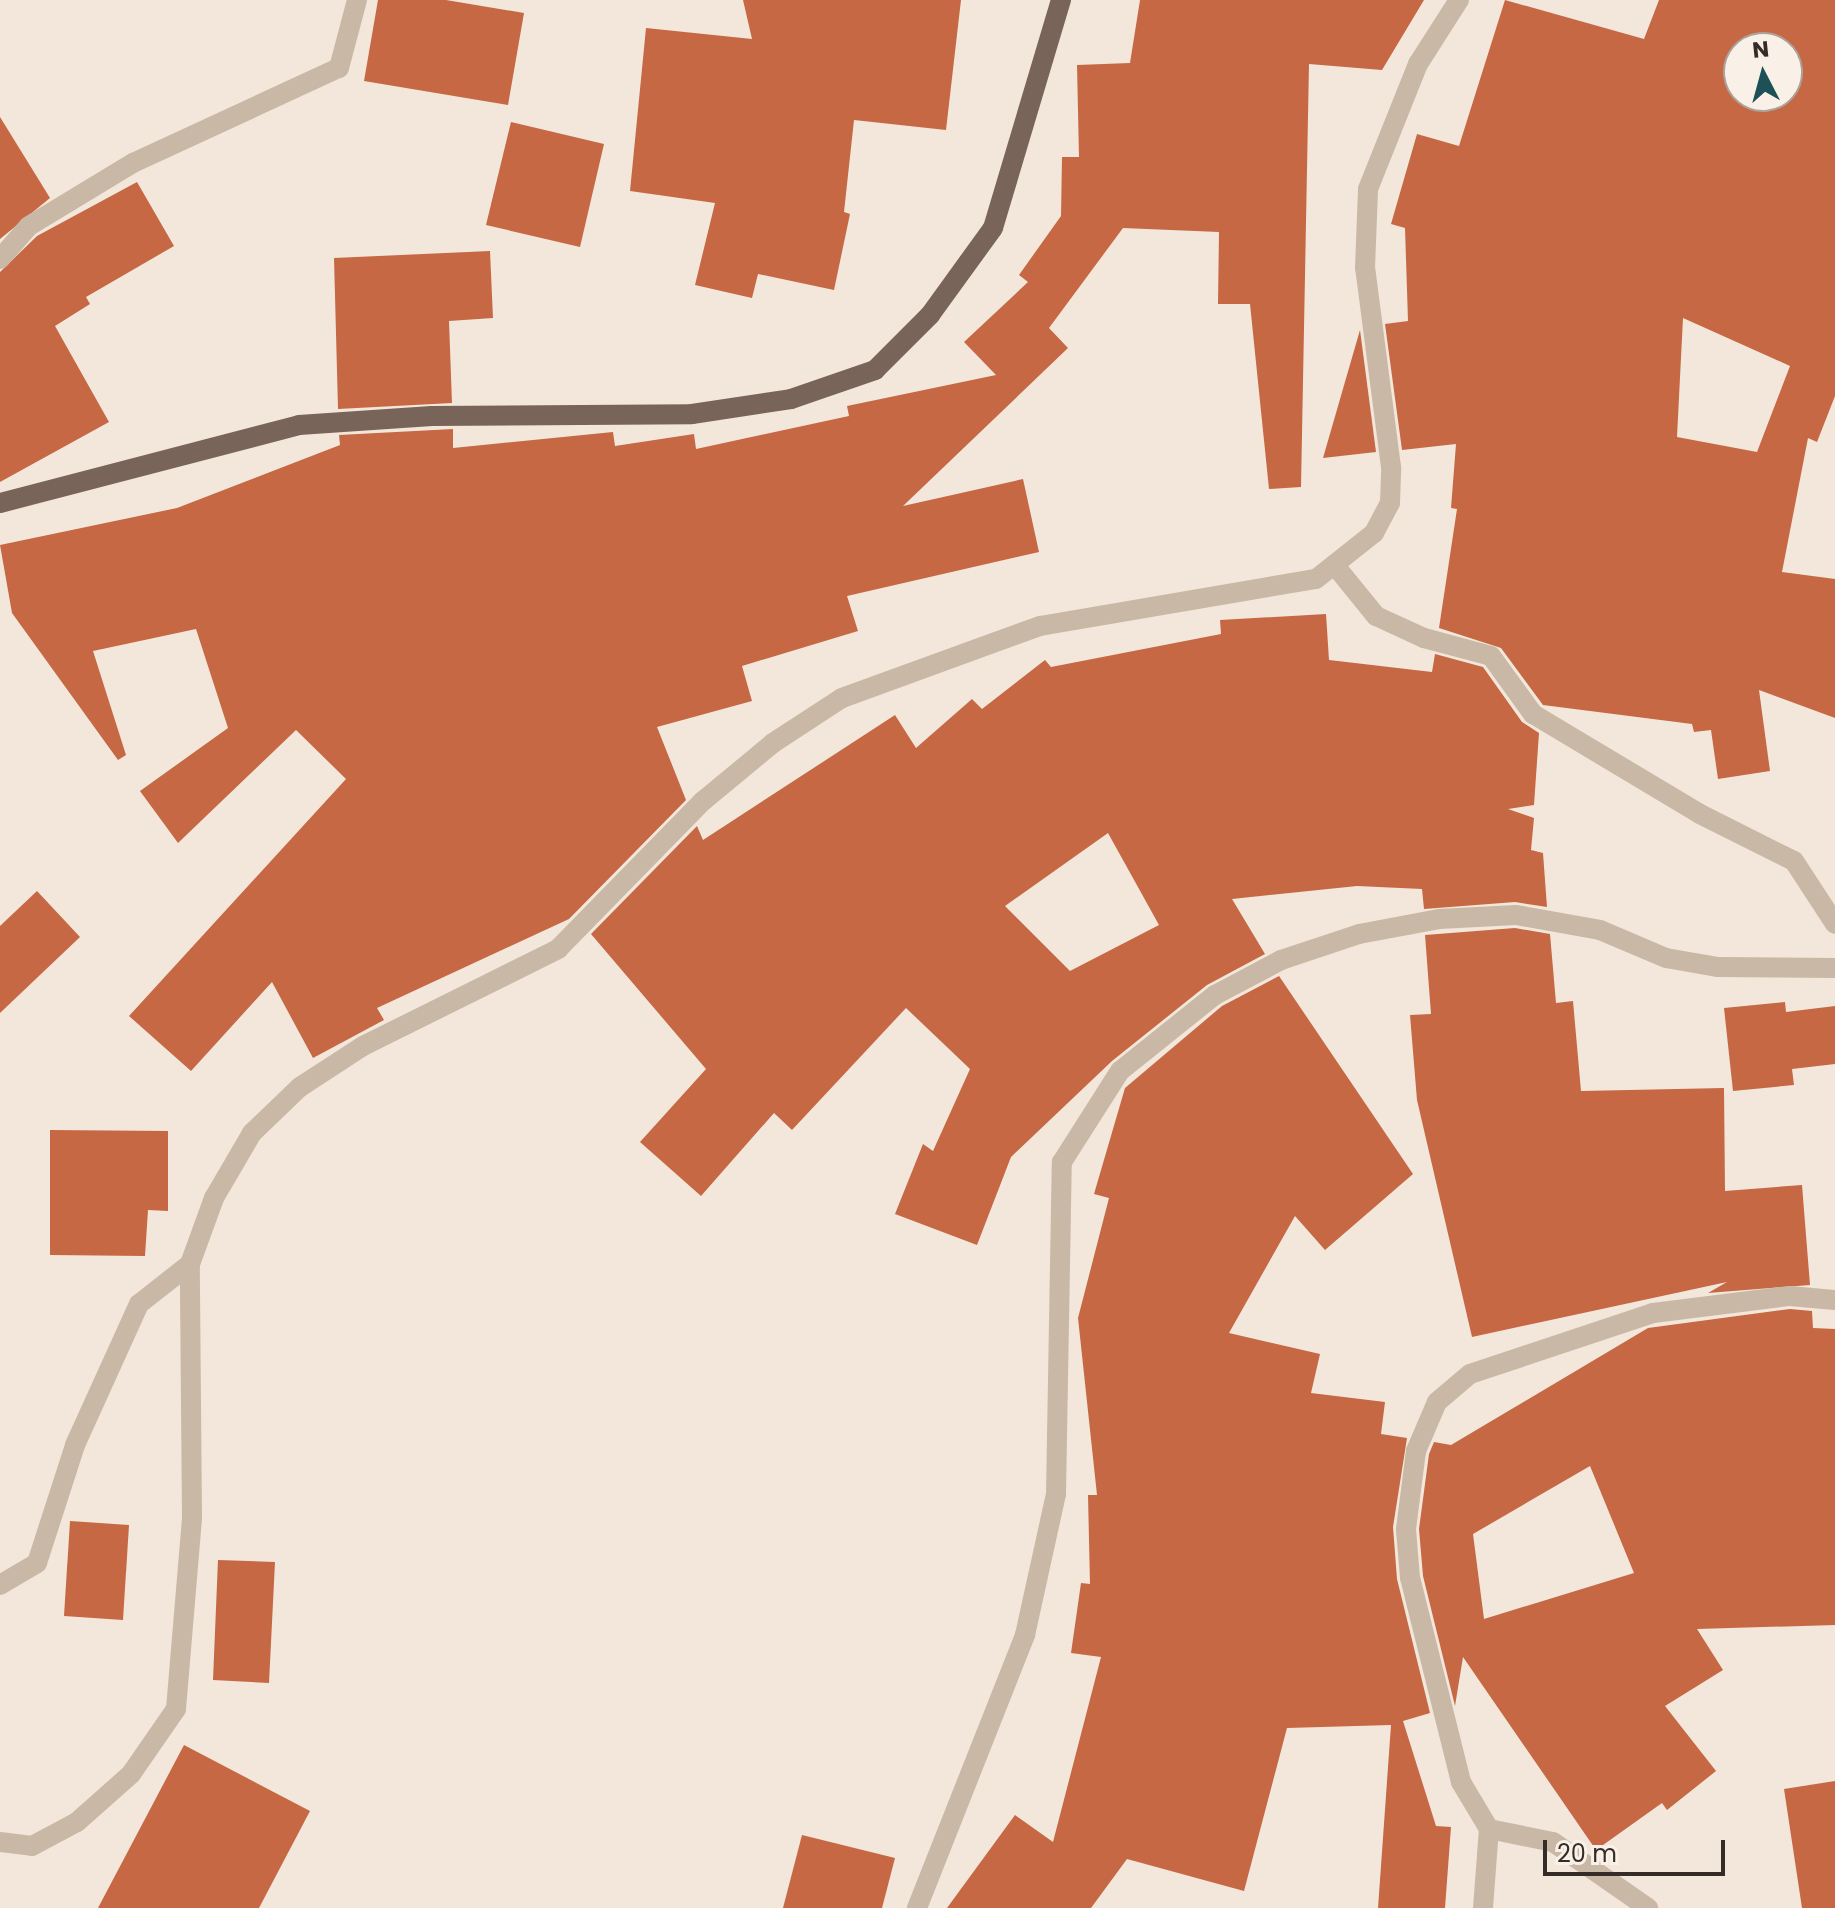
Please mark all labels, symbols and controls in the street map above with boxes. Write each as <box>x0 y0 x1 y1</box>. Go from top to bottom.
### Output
north arrow <box>1723 32 1803 112</box>
text: N <box>1751 33 1770 66</box>
scale bar <box>1547 1824 1729 1874</box>
text: 20 m <box>1557 1837 1617 1870</box>

